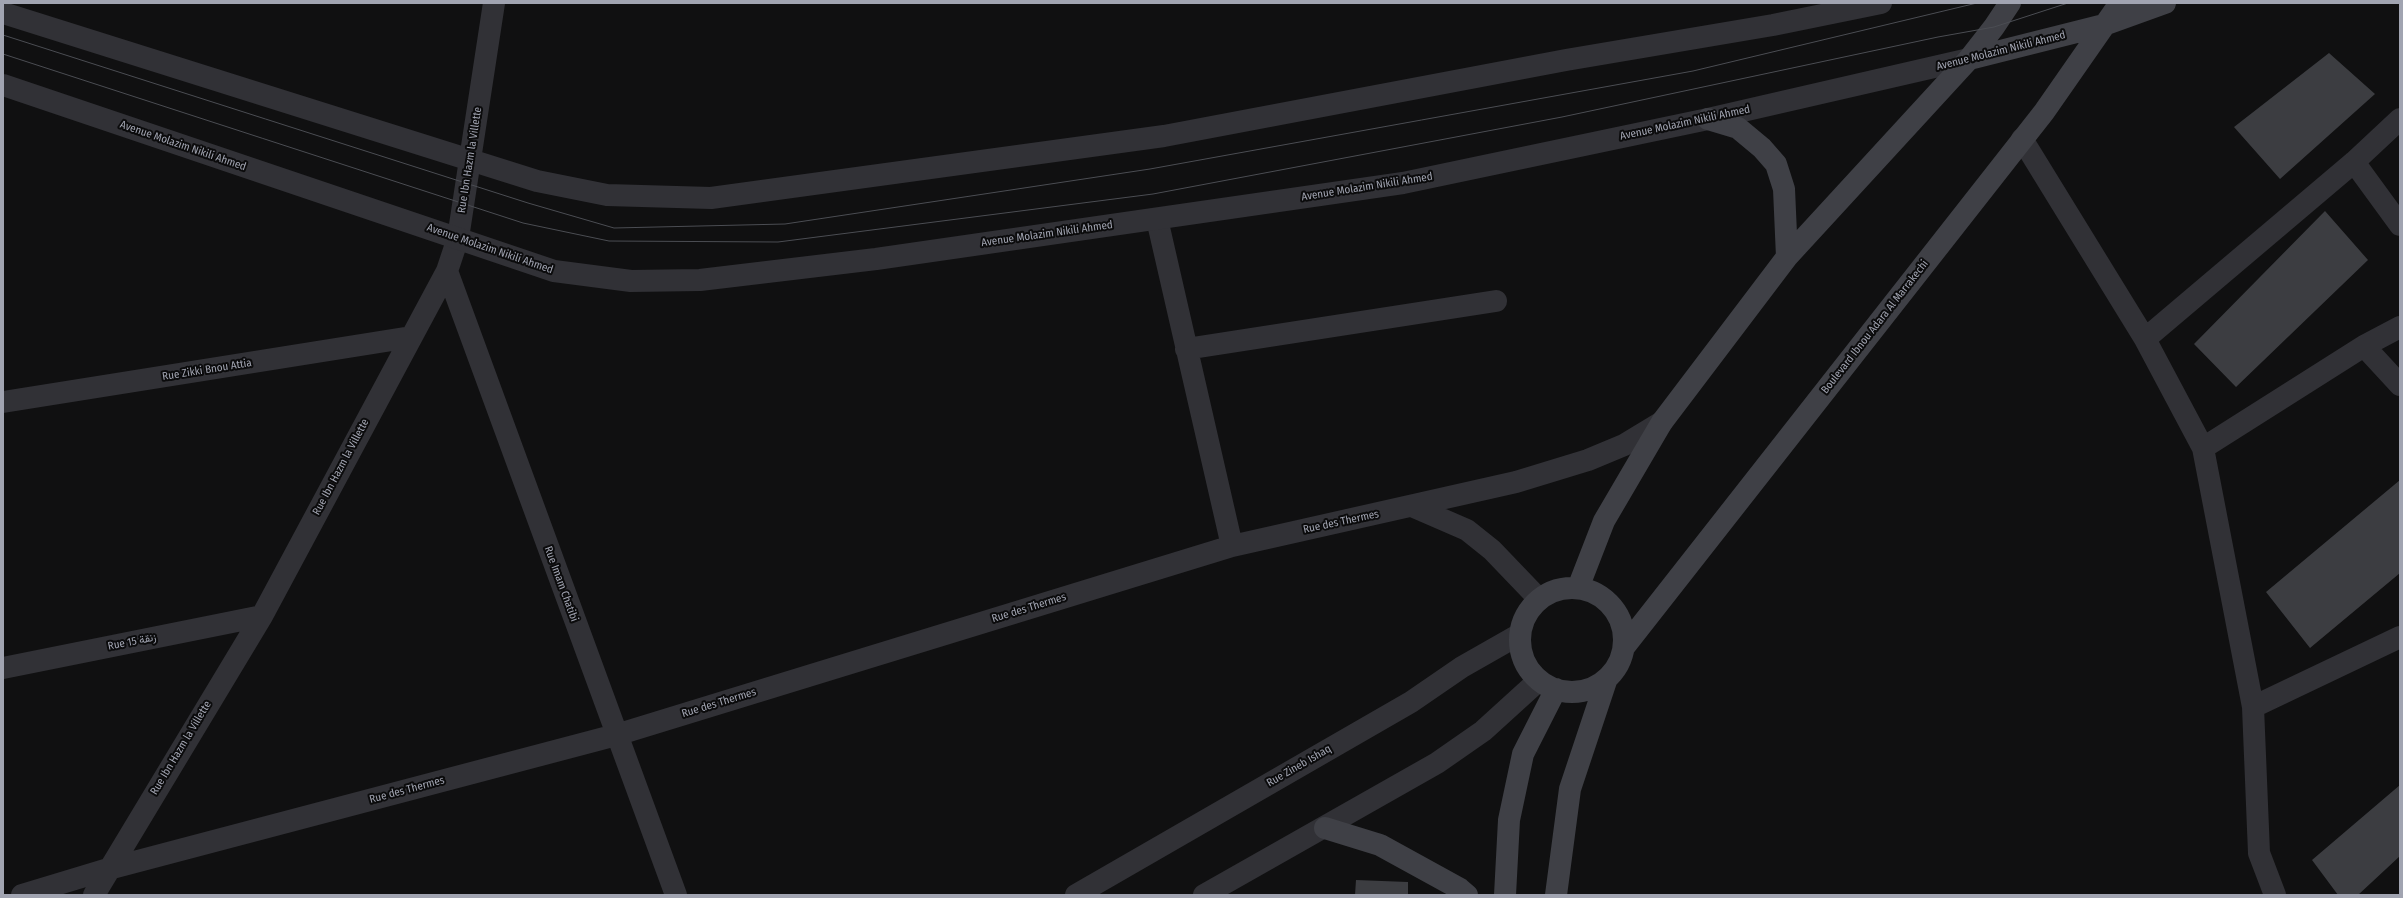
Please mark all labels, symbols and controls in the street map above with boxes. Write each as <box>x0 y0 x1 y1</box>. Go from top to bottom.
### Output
street label: Avenue Molazim Nikili Ahmed <box>1935 29 2067 73</box>
street label: Avenue Molazim Nikili Ahmed <box>1619 103 1751 143</box>
street label: Rue Ibn Hazm la Villette <box>455 106 485 214</box>
street label: Avenue Molazim Nikili Ahmed <box>118 118 248 174</box>
street label: Avenue Molazim Nikili Ahmed <box>1300 170 1434 204</box>
street label: Avenue Molazim Nikili Ahmed <box>980 218 1114 250</box>
street label: Avenue Molazim Nikili Ahmed <box>425 221 555 277</box>
street label: Boulevard Ibnou Adara Al Marrakechi <box>1819 257 1931 397</box>
street label: Rue Zikki Bnou Attia <box>161 356 253 384</box>
street label: Rue Ibn Hazm la Villette <box>310 417 372 517</box>
street label: Rue des Thermes <box>1302 508 1380 536</box>
street label: Rue Imam Chatibi <box>541 545 581 623</box>
street label: Rue des Thermes <box>990 590 1068 626</box>
street label: Rue 15 زنقة <box>107 631 157 653</box>
street label: Rue des Thermes <box>680 685 758 721</box>
street label: Rue Ibn Hazm la Villette <box>148 699 214 797</box>
street label: Rue Zineb Ishaq <box>1264 742 1334 790</box>
street label: Rue des Thermes <box>368 774 446 806</box>

